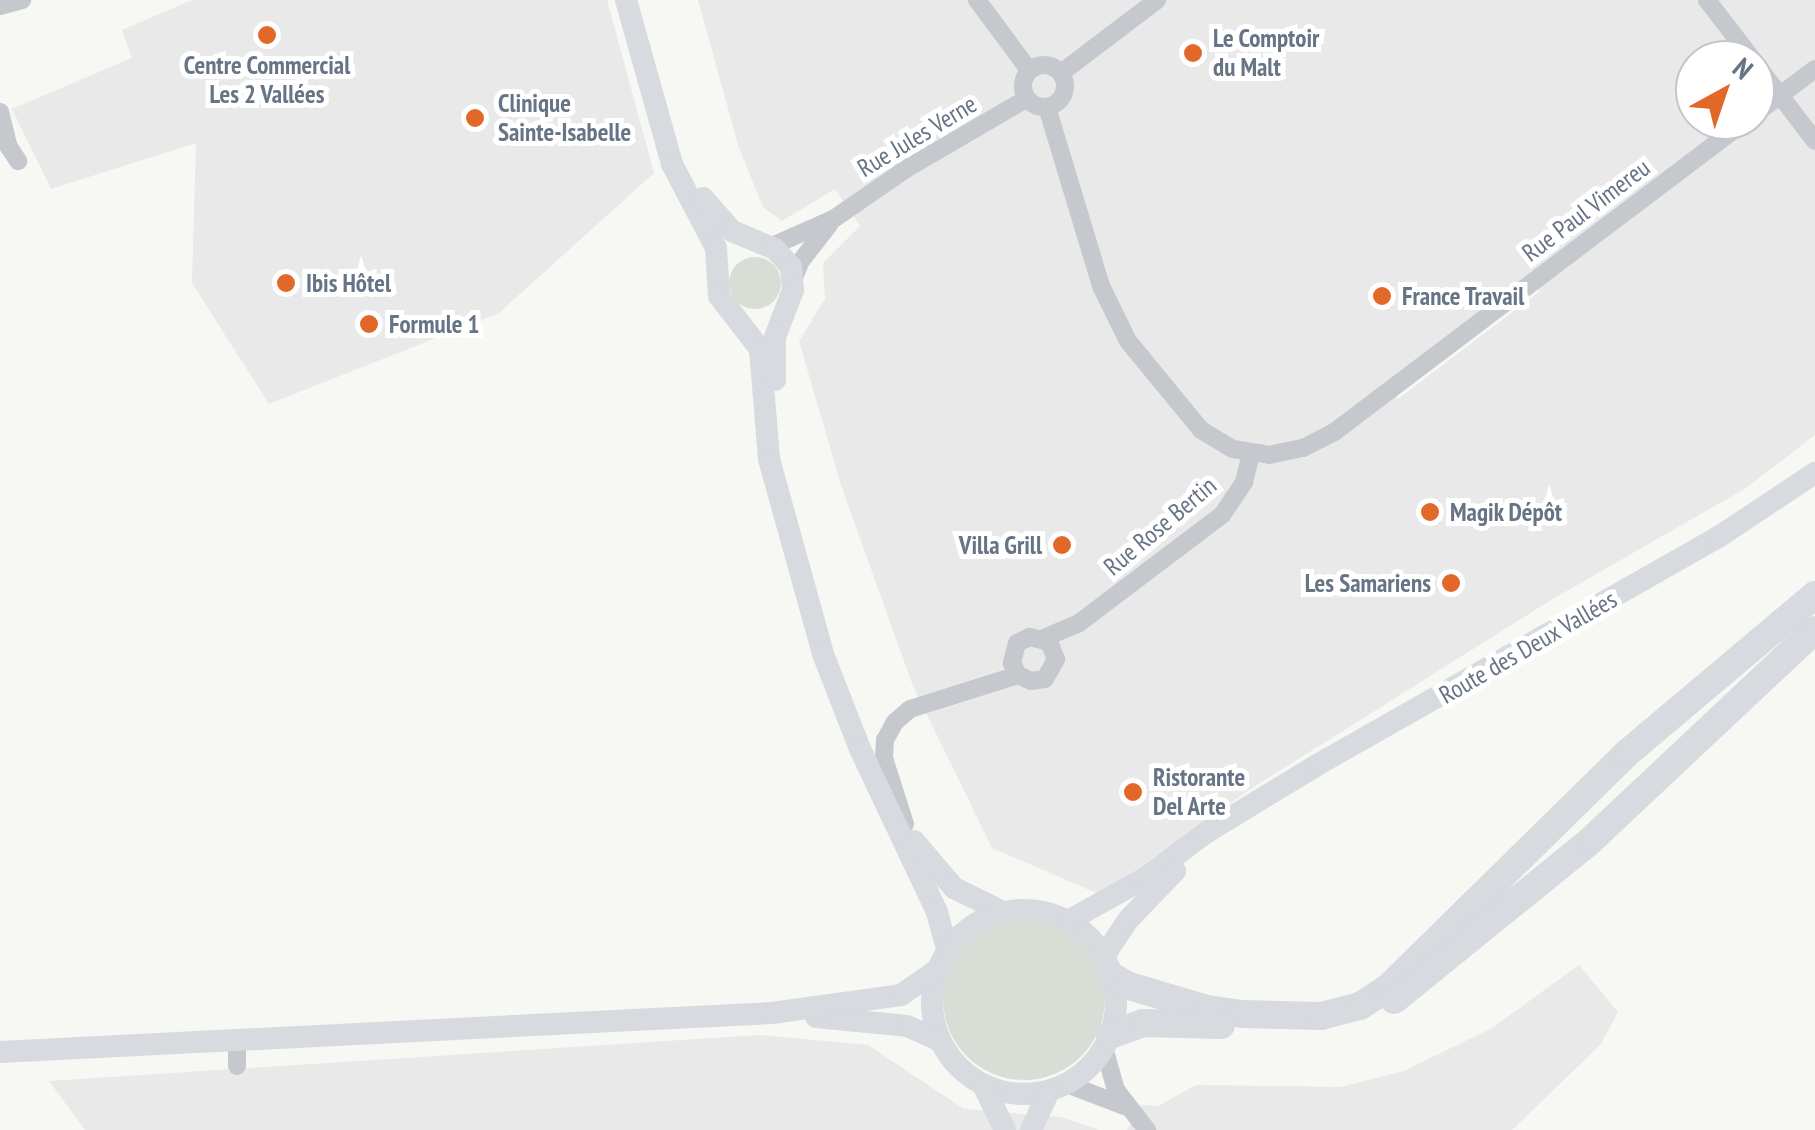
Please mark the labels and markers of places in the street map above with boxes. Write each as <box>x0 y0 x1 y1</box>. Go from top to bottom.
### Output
marker: Centre Commercial Les 2 Vallées <box>256 24 278 46</box>
place label: Le Comptoir du Malt <box>1213 24 1320 83</box>
marker: Le Comptoir du Malt <box>1182 42 1204 64</box>
place label: Centre Commercial Les 2 Vallées <box>184 51 350 110</box>
place label: Clinique Sainte-Isabelle <box>498 89 631 148</box>
marker: Clinique Sainte-Isabelle <box>462 105 488 131</box>
place label: Ibis Hôtel <box>306 268 391 298</box>
marker: Ibis Hôtel <box>275 272 297 294</box>
place label: France Travail <box>1402 281 1525 311</box>
marker: France Travail <box>1371 285 1393 307</box>
place label: Formule 1 <box>389 309 479 339</box>
marker: Formule 1 <box>358 313 380 335</box>
place label: Magik Dépôt <box>1450 497 1563 527</box>
marker: Magik Dépôt <box>1419 501 1441 523</box>
place label: Villa Grill <box>959 530 1042 560</box>
marker: Villa Grill <box>1051 534 1073 556</box>
place label: Les Samariens <box>1305 568 1431 598</box>
marker: Les Samariens <box>1440 572 1462 594</box>
place label: Ristorante Del Arte <box>1153 763 1245 822</box>
marker: Ristorante Del Arte <box>1122 781 1144 803</box>

